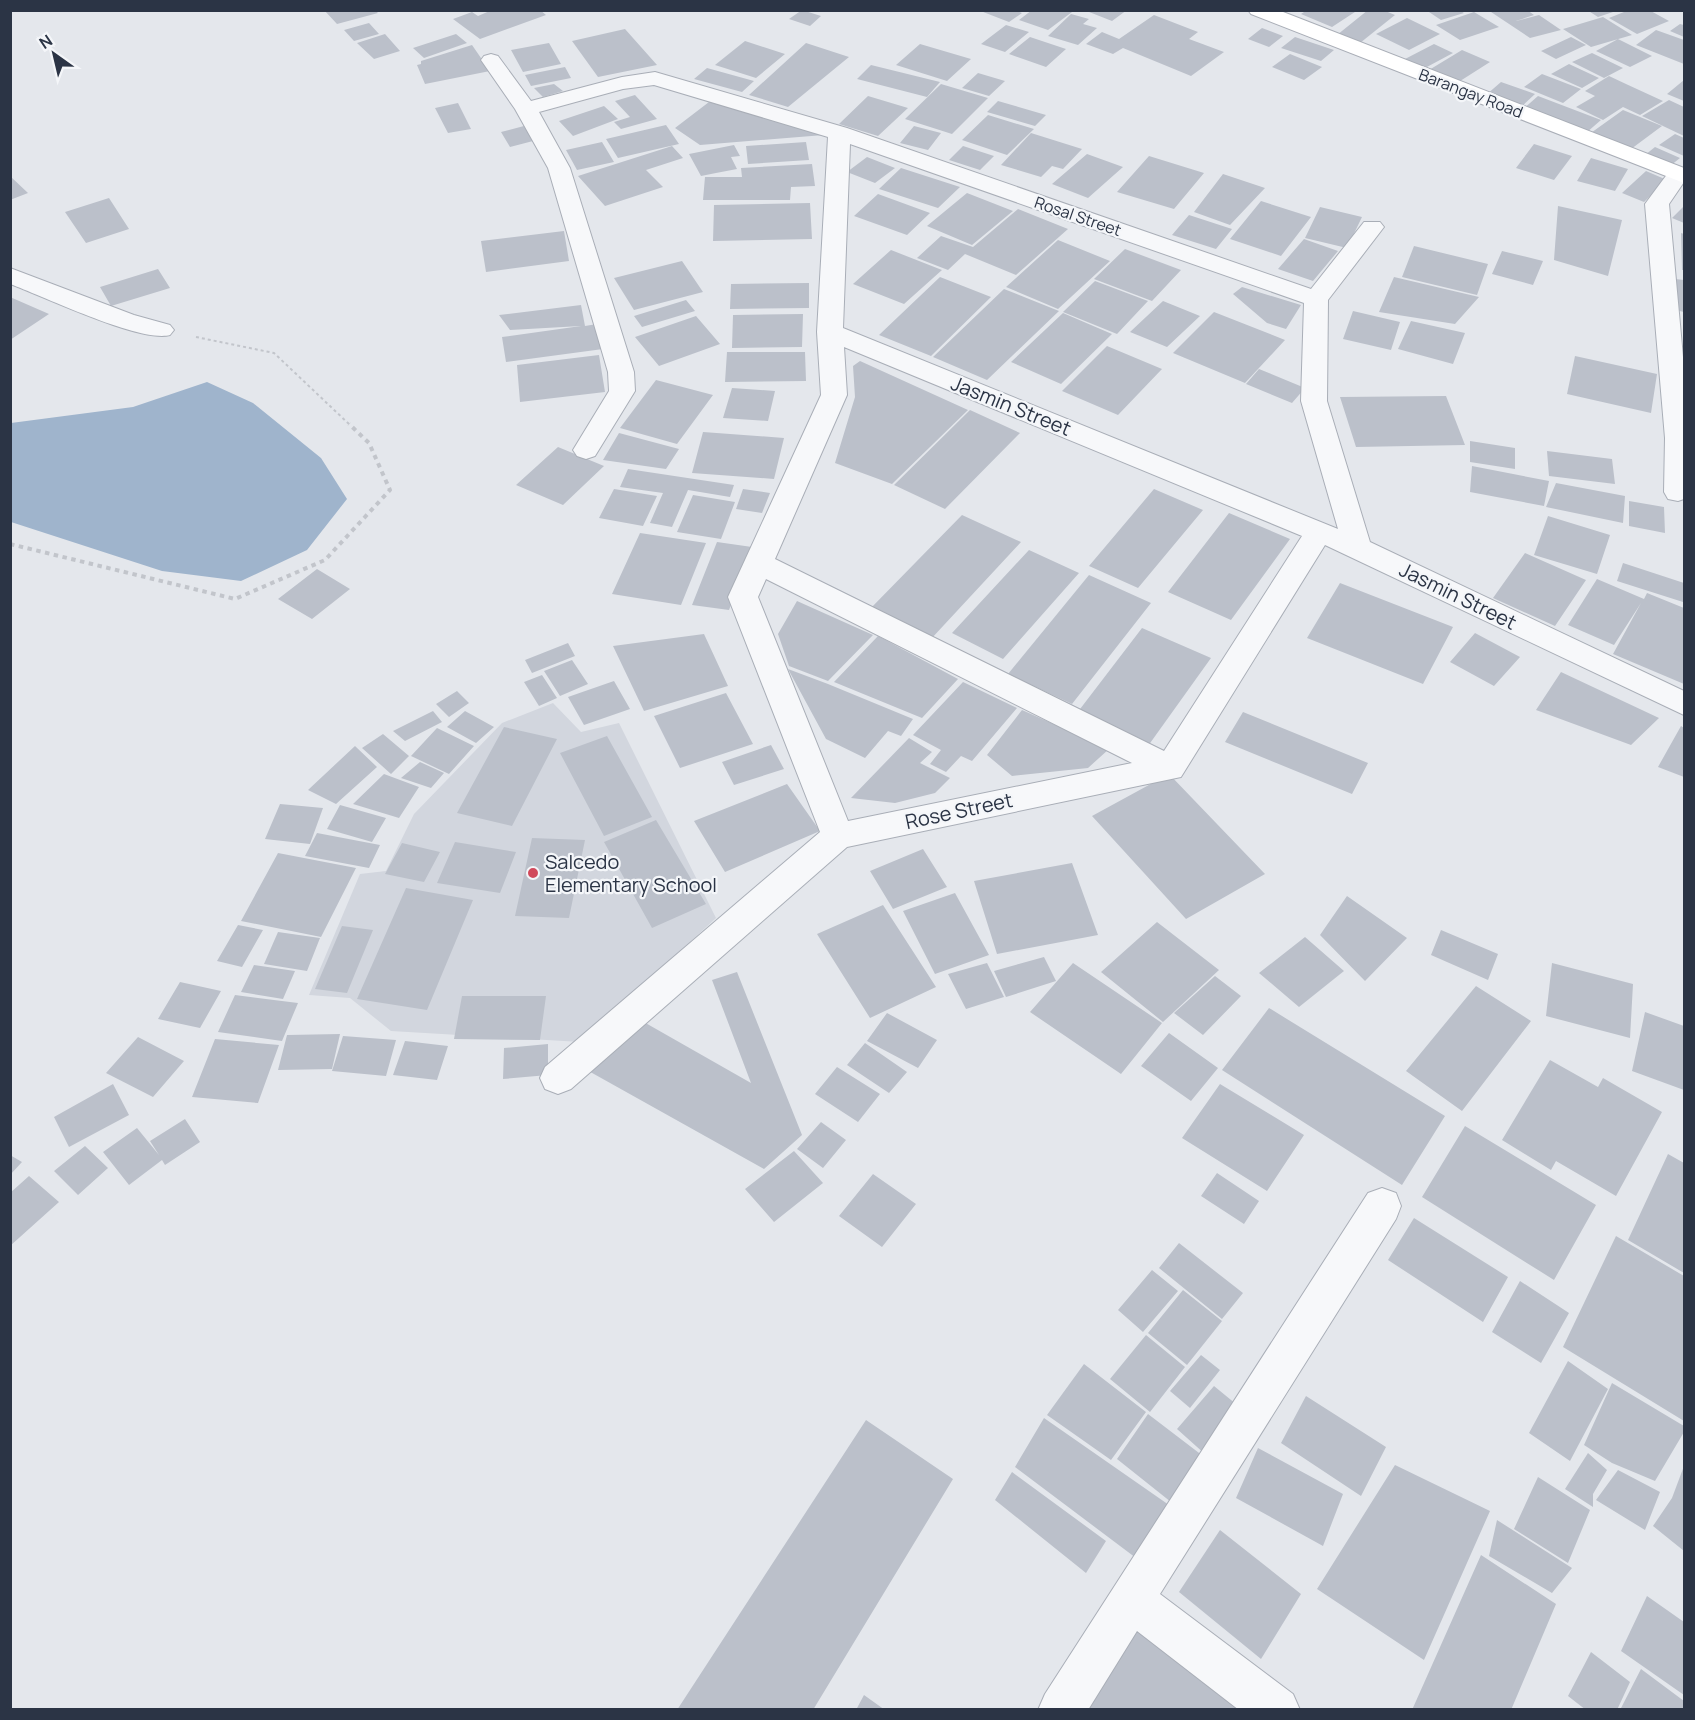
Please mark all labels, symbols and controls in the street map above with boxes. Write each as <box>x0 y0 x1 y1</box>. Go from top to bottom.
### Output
north arrow <box>24 24 84 84</box>
text: N <box>35 29 57 54</box>
street label: Barangay Road <box>1416 63 1526 123</box>
street label: Rosal Street <box>1032 191 1124 241</box>
street label: Jasmin Street <box>947 369 1075 442</box>
street label: Jasmin Street <box>1395 556 1521 636</box>
street label: Rose Street <box>903 786 1015 835</box>
place label: Salcedo Elementary School <box>545 848 717 898</box>
marker: Salcedo Elementary School <box>526 866 540 880</box>

